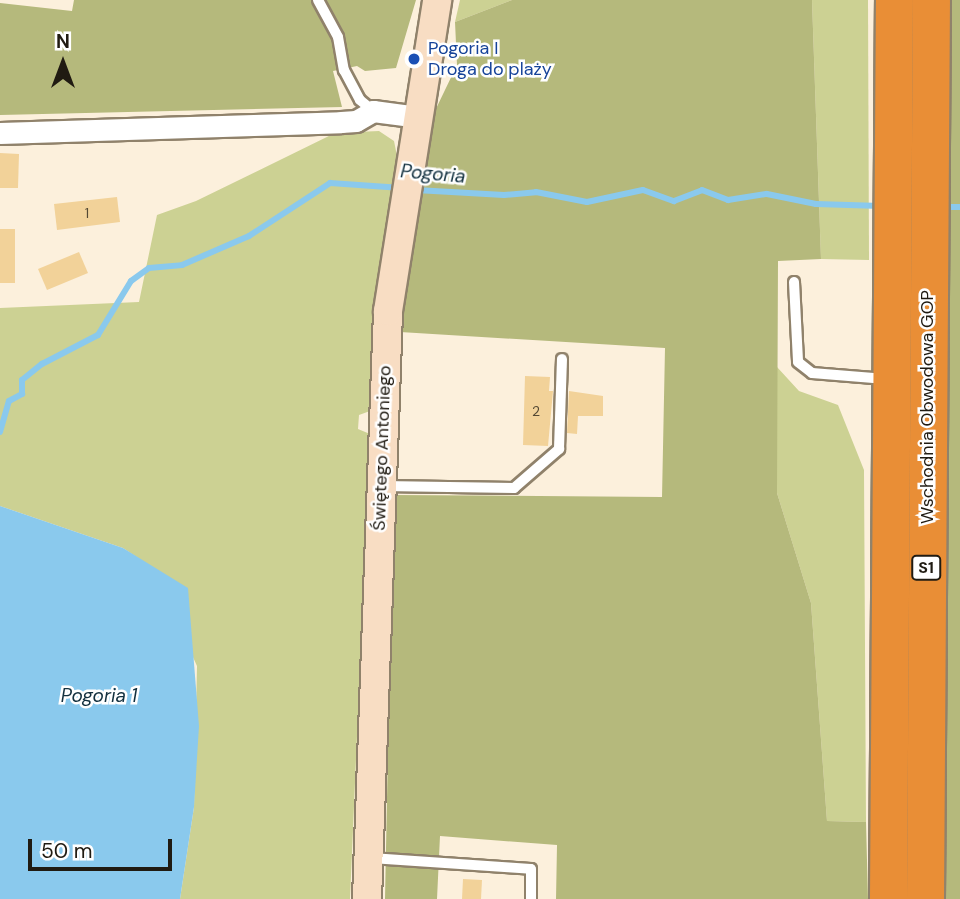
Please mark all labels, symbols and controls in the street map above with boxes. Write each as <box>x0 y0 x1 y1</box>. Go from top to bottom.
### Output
north arrow <box>28 28 98 98</box>
text: N <box>56 29 70 54</box>
place label: Pogoria I Droga do plaży <box>428 38 552 80</box>
marker: Pogoria I Droga do plaży <box>406 51 422 67</box>
water label: Pogoria <box>399 160 467 188</box>
house number: 1 <box>85 205 89 221</box>
street label: Wschodnia Obwodowa GOP <box>916 290 938 524</box>
street label: Świętego Antoniego <box>368 365 396 531</box>
house number: 2 <box>532 403 540 419</box>
road number: S1 <box>910 555 942 580</box>
water label: Pogoria 1 <box>61 685 137 707</box>
scale bar <box>32 825 175 869</box>
text: 50 m <box>41 837 92 865</box>

